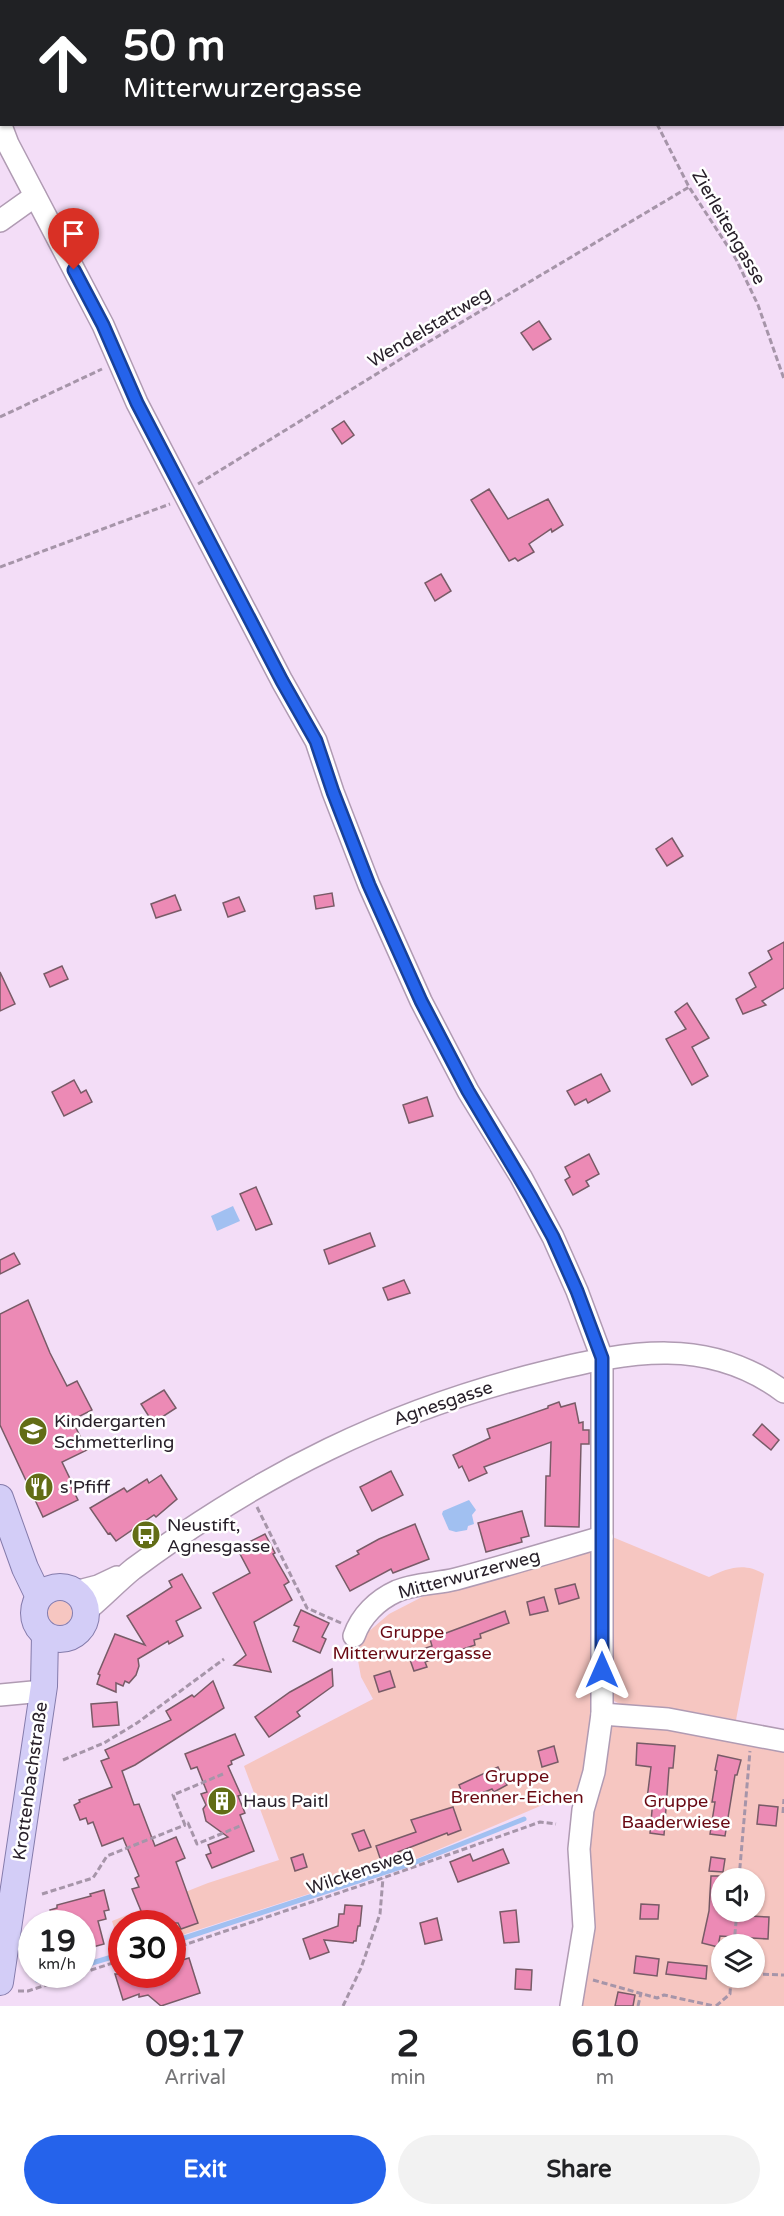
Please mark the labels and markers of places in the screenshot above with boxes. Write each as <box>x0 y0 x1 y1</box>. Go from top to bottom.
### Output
pin <box>48 208 99 270</box>
place label: Kindergarten Schmetterling <box>54 1410 174 1453</box>
school or university icon: Kindergarten Schmetterling <box>17 1415 49 1447</box>
restaurant icon: s'Pfiff <box>23 1471 55 1503</box>
place label: s'Pfiff <box>60 1476 110 1498</box>
place label: Neustift, Agnesgasse <box>167 1514 270 1557</box>
bus stop icon: Neustift, Agnesgasse <box>130 1519 162 1551</box>
building icon: Haus Paitl <box>206 1785 238 1817</box>
place label: Haus Paitl <box>243 1790 329 1812</box>

